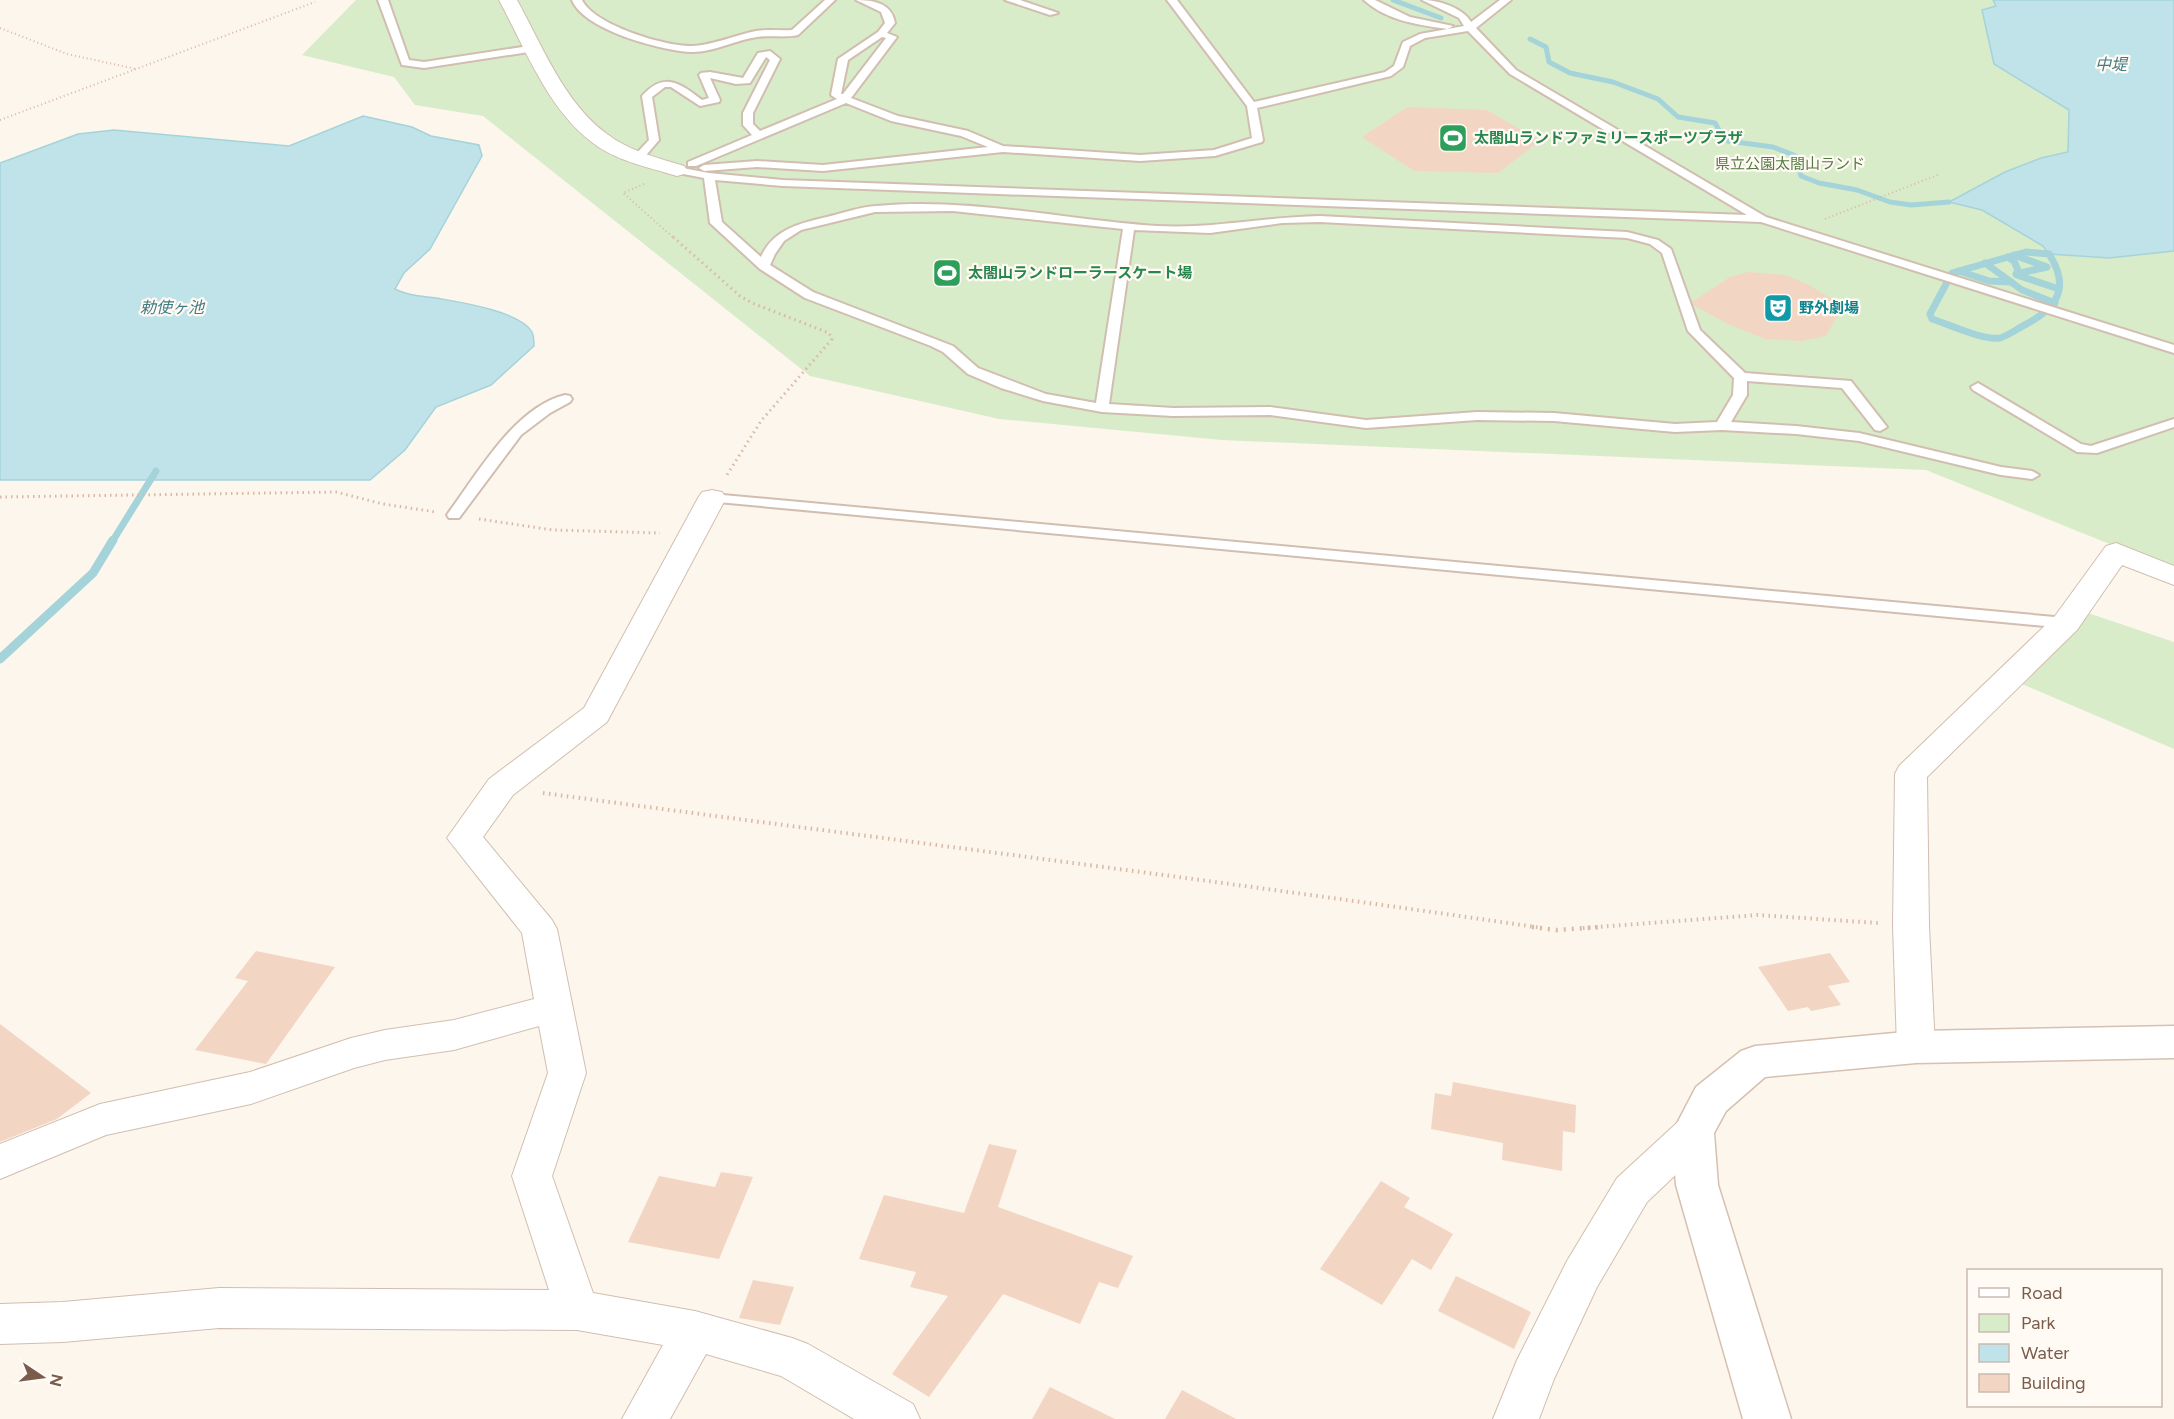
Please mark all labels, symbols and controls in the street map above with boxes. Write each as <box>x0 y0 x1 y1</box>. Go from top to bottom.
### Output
water label: 中堤 <box>2095 55 2129 74</box>
sports icon: 太閤山ランドファミリースポーツプラザ <box>1437 122 1469 154</box>
place label: 太閤山ランドファミリースポーツプラザ <box>1474 129 1743 147</box>
park label: 県立公園太閤山ランド <box>1715 155 1865 173</box>
sports icon: 太閤山ランドローラースケート場 <box>931 257 963 289</box>
place label: 太閤山ランドローラースケート場 <box>968 264 1192 282</box>
theatre icon: 野外劇場 <box>1762 292 1794 324</box>
water label: 勅使ヶ池 <box>140 298 206 317</box>
place label: 野外劇場 <box>1799 299 1859 317</box>
legend <box>1967 1269 2162 1407</box>
text: Road <box>2021 1282 2062 1304</box>
text: Park <box>2021 1312 2056 1334</box>
text: Water <box>2021 1342 2069 1364</box>
north arrow <box>12 1347 72 1407</box>
text: N <box>45 1372 67 1388</box>
text: Building <box>2021 1372 2086 1394</box>

